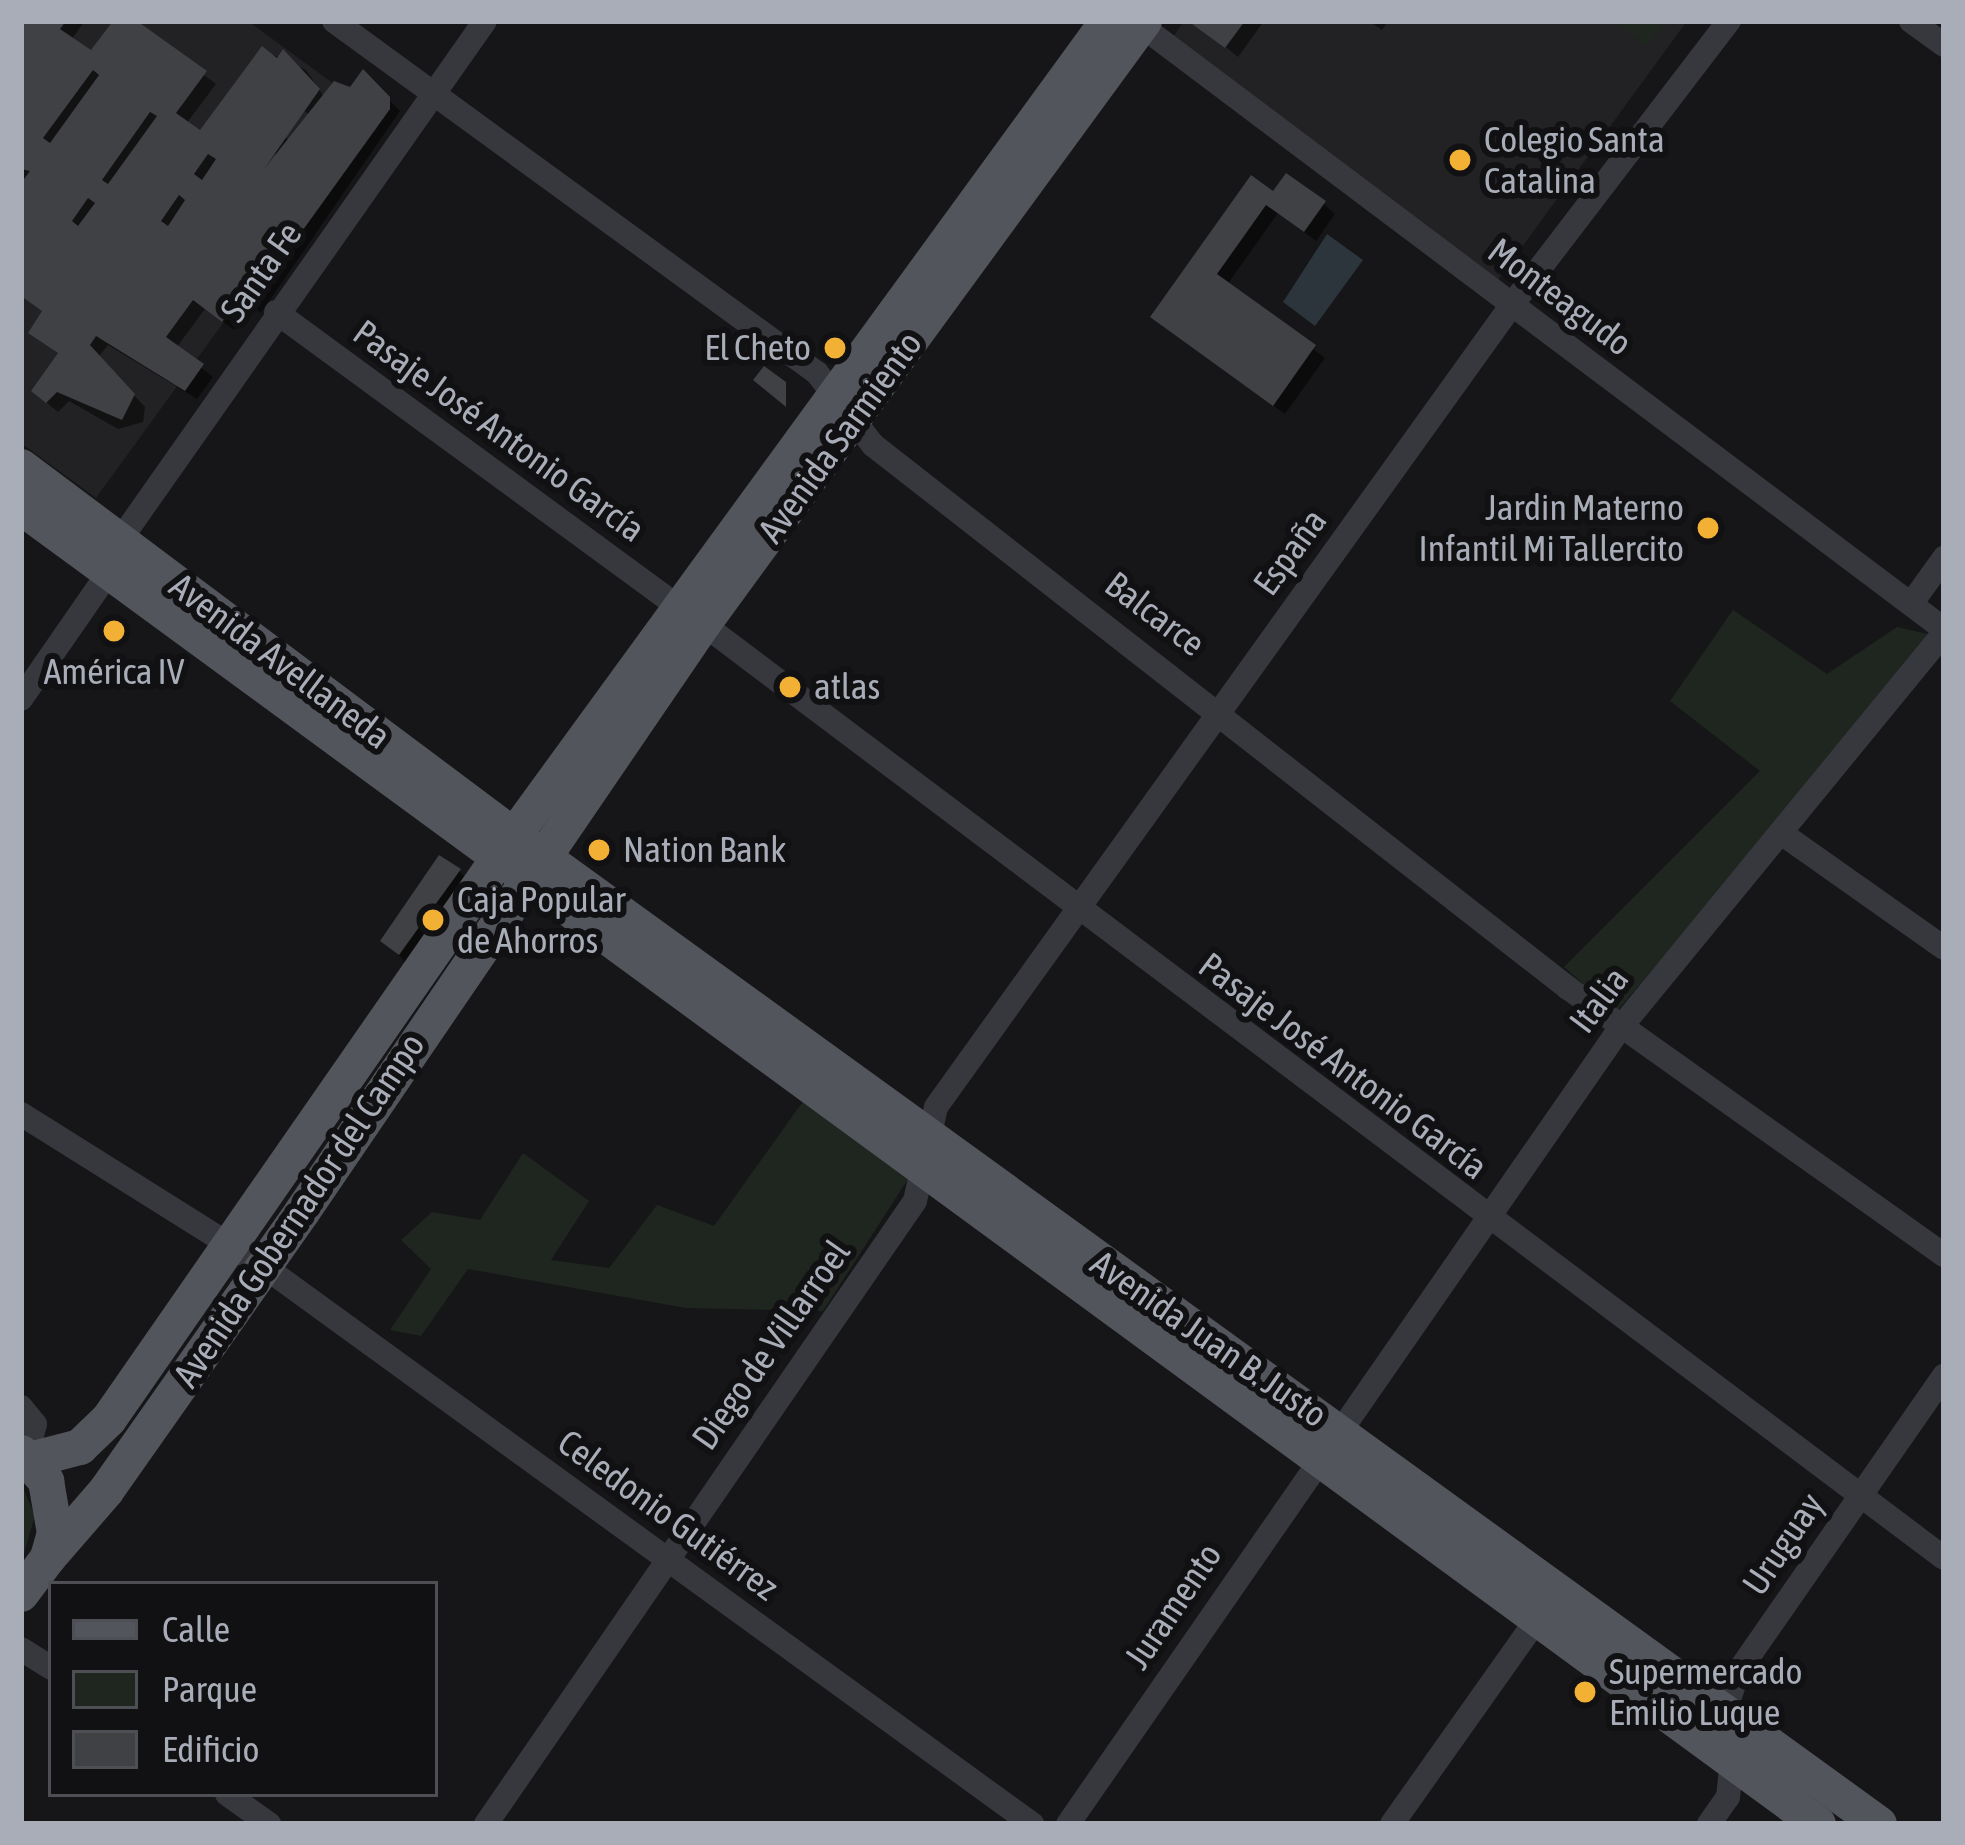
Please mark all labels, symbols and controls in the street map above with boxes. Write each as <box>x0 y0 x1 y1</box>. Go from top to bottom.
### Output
place label: Colegio Santa Catalina <box>1484 117 1665 202</box>
marker: Colegio Santa Catalina <box>1447 147 1473 173</box>
street label: Santa Fe <box>211 214 311 330</box>
street label: Monteagudo <box>1480 229 1640 365</box>
street label: Pasaje José Antonio García <box>345 311 653 551</box>
street label: Avenida Sarmiento <box>749 323 931 551</box>
place label: El Cheto <box>704 326 811 370</box>
marker: El Cheto <box>822 335 848 361</box>
place label: Jardin Materno Infantil Mi Tallercito <box>1419 485 1684 570</box>
street label: España <box>1244 500 1336 604</box>
marker: Jardin Materno Infantil Mi Tallercito <box>1695 515 1721 541</box>
street label: Balcarce <box>1097 563 1213 665</box>
street label: Avenida Avellaneda <box>161 564 399 758</box>
marker: América IV <box>101 618 127 644</box>
place label: América IV <box>44 650 184 694</box>
place label: atlas <box>814 665 880 709</box>
marker: atlas <box>777 674 803 700</box>
place label: Nation Bank <box>623 828 786 872</box>
marker: Nation Bank <box>586 837 612 863</box>
place label: Caja Popular de Ahorros <box>457 877 625 962</box>
marker: Caja Popular de Ahorros <box>420 907 446 933</box>
street label: Pasaje José Antonio García <box>1190 944 1496 1188</box>
street label: Italia <box>1560 959 1638 1041</box>
street label: Avenida Gobernador del Campo <box>164 1025 434 1395</box>
street label: Diego de Villarroel <box>683 1232 859 1458</box>
street label: Avenida Juan B. Justo <box>1083 1242 1335 1436</box>
street label: Celedonio Gutiérrez <box>550 1421 786 1609</box>
street label: Uruguay <box>1733 1485 1833 1603</box>
street label: Juramento <box>1115 1535 1231 1677</box>
legend <box>48 1581 438 1797</box>
text: Calle <box>162 1608 230 1650</box>
place label: Supermercado Emilio Luque <box>1609 1649 1802 1734</box>
text: Parque <box>162 1668 257 1710</box>
marker: Supermercado Emilio Luque <box>1572 1679 1598 1705</box>
text: Edificio <box>162 1728 259 1770</box>

